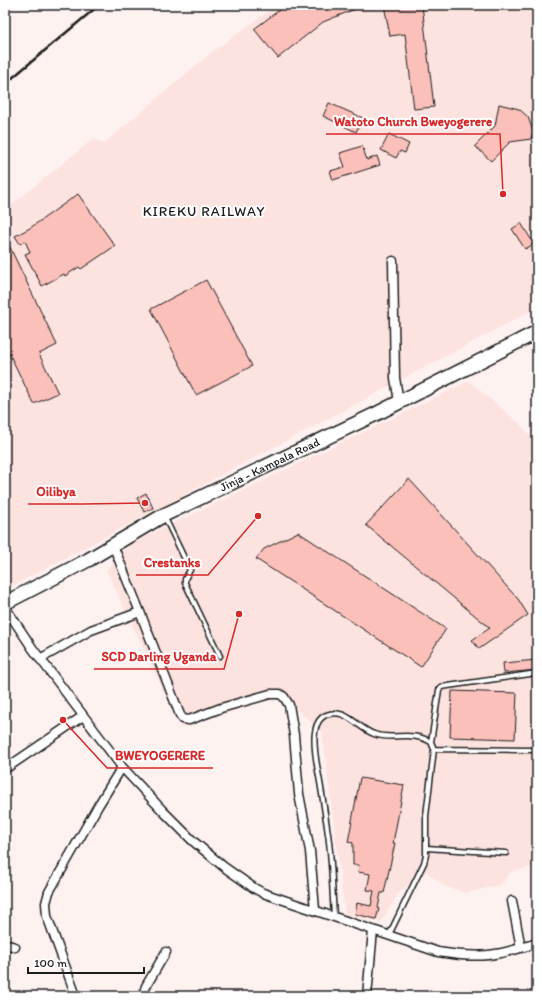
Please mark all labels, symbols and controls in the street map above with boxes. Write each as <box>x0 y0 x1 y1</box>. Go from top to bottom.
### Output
callout: Watoto Church Bweyogerere <box>326 109 500 134</box>
text: Watoto Church Bweyogerere <box>334 114 492 130</box>
district label: KIREKU RAILWAY <box>143 203 265 220</box>
street label: Jinja - Kampala Road <box>217 435 322 494</box>
callout: Oilibya <box>28 479 83 504</box>
text: Oilibya <box>36 484 76 500</box>
callout: Crestanks <box>136 550 208 575</box>
text: Crestanks <box>144 555 200 570</box>
callout: SCD Darling Uganda <box>94 644 224 669</box>
text: SCD Darling Uganda <box>102 649 217 665</box>
callout: BWEYOGERERE <box>107 743 213 768</box>
text: BWEYOGERERE <box>115 748 206 763</box>
scale bar <box>28 949 144 975</box>
text: 100 m <box>34 956 67 970</box>

